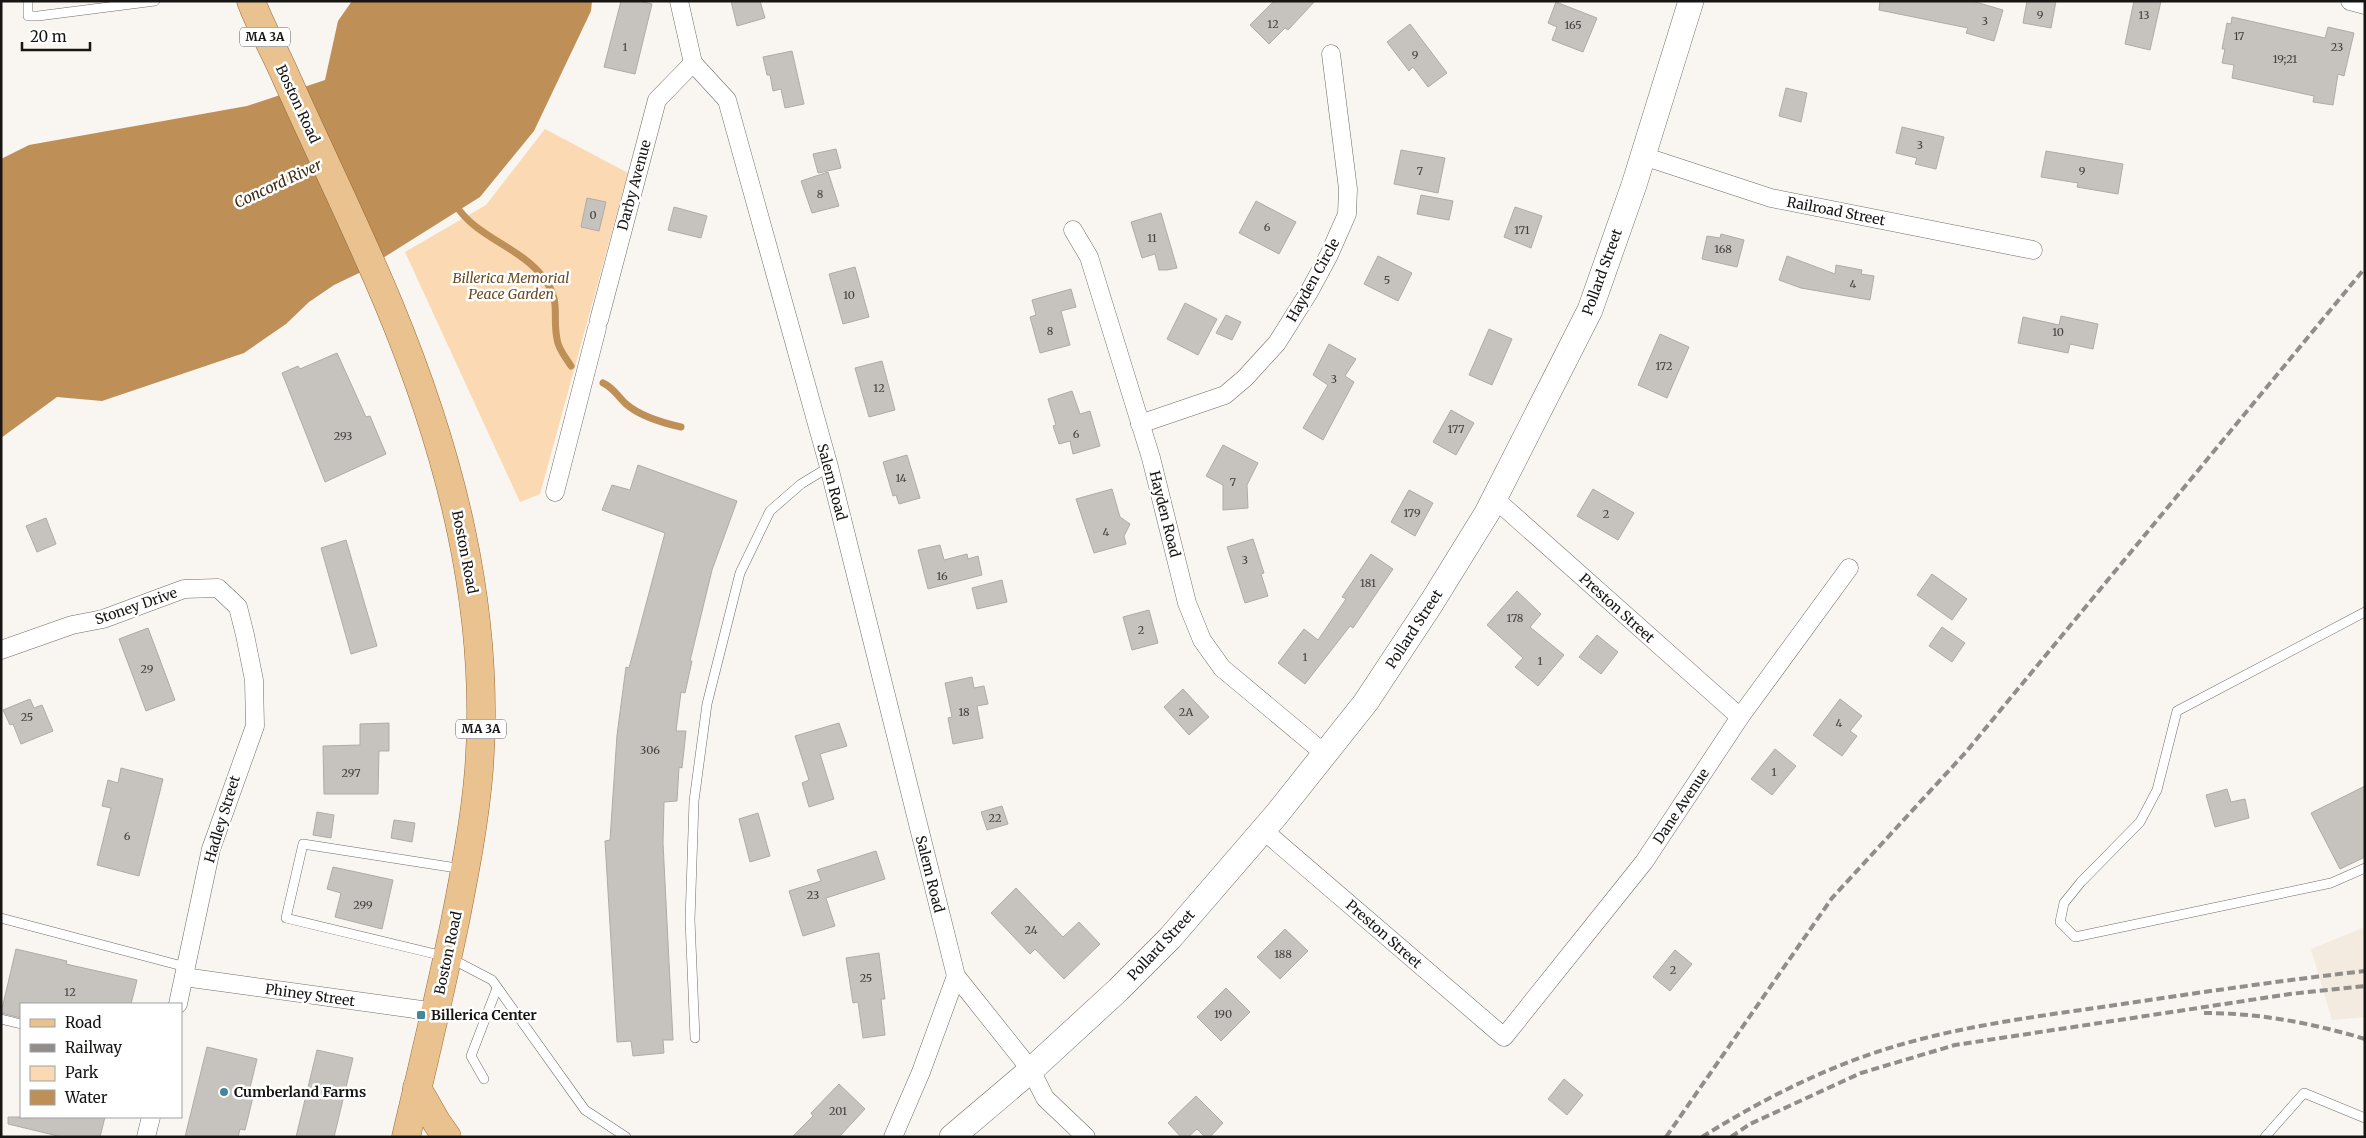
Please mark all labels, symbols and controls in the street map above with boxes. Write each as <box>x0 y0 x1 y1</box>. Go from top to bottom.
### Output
house number: 9 <box>2037 8 2044 22</box>
house number: 13 <box>2139 8 2149 22</box>
house number: 3 <box>1982 14 1988 28</box>
house number: 12 <box>1267 17 1279 31</box>
house number: 165 <box>1564 18 1582 32</box>
scale bar <box>22 20 90 52</box>
text: 20 m <box>30 27 67 46</box>
road number: MA 3A <box>240 28 290 46</box>
house number: 17 <box>2234 29 2244 43</box>
house number: 1 <box>623 40 628 54</box>
house number: 23 <box>2331 40 2343 54</box>
house number: 9 <box>1412 48 1419 62</box>
house number: 19;21 <box>2273 52 2297 66</box>
street label: Boston Road <box>272 62 324 147</box>
street label: Darby Avenue <box>613 138 655 232</box>
house number: 3 <box>1917 138 1923 152</box>
water label: Concord River <box>231 155 326 212</box>
house number: 7 <box>1417 164 1423 178</box>
house number: 9 <box>2079 164 2086 178</box>
house number: 8 <box>817 187 824 201</box>
street label: Railroad Street <box>1785 193 1887 229</box>
house number: 0 <box>589 208 597 222</box>
house number: 6 <box>1264 220 1271 234</box>
house number: 171 <box>1514 223 1530 237</box>
street label: Pollard Street <box>1578 226 1626 318</box>
house number: 11 <box>1147 231 1157 245</box>
street label: Hayden Circle <box>1283 235 1343 325</box>
house number: 168 <box>1714 242 1732 256</box>
park label: Billerica Memorial Peace Garden <box>453 269 569 303</box>
house number: 5 <box>1384 273 1390 287</box>
house number: 4 <box>1850 277 1857 291</box>
house number: 10 <box>843 288 855 302</box>
house number: 8 <box>1047 324 1054 338</box>
house number: 10 <box>2052 325 2064 339</box>
house number: 172 <box>1656 359 1673 373</box>
house number: 3 <box>1331 372 1337 386</box>
house number: 12 <box>873 381 885 395</box>
house number: 177 <box>1448 422 1464 436</box>
house number: 6 <box>1073 427 1080 441</box>
house number: 293 <box>334 429 352 443</box>
street label: Salem Road <box>813 442 851 523</box>
street label: Hayden Road <box>1146 469 1185 560</box>
house number: 14 <box>895 471 907 485</box>
house number: 7 <box>1230 475 1236 489</box>
house number: 179 <box>1403 506 1421 520</box>
house number: 2 <box>1603 507 1609 521</box>
street label: Boston Road <box>448 509 482 596</box>
house number: 4 <box>1103 525 1110 539</box>
house number: 3 <box>1242 553 1248 567</box>
house number: 16 <box>936 569 948 583</box>
street label: Preston Street <box>1576 569 1659 647</box>
house number: 181 <box>1360 576 1376 590</box>
street label: Stoney Drive <box>92 583 180 629</box>
street label: Pollard Street <box>1382 586 1447 672</box>
house number: 178 <box>1507 611 1524 625</box>
house number: 2 <box>1138 623 1144 637</box>
house number: 1 <box>1303 650 1308 664</box>
house number: 1 <box>1538 654 1543 668</box>
house number: 29 <box>141 662 154 676</box>
house number: 18 <box>958 705 970 719</box>
house number: 2A <box>1179 705 1193 719</box>
house number: 25 <box>21 710 33 724</box>
house number: 4 <box>1836 716 1843 730</box>
road number: MA 3A <box>456 720 506 739</box>
house number: 306 <box>640 743 660 757</box>
street label: Dane Avenue <box>1649 765 1713 847</box>
house number: 1 <box>1772 765 1777 779</box>
house number: 297 <box>342 766 361 780</box>
street label: Hadley Street <box>200 773 244 865</box>
house number: 22 <box>989 811 1001 825</box>
house number: 6 <box>124 829 131 843</box>
street label: Salem Road <box>912 833 948 915</box>
house number: 23 <box>807 888 819 902</box>
street label: Preston Street <box>1342 896 1426 972</box>
house number: 299 <box>353 898 373 912</box>
street label: Pollard Street <box>1123 905 1199 984</box>
street label: Boston Road <box>430 909 466 996</box>
house number: 24 <box>1025 923 1038 937</box>
house number: 188 <box>1274 947 1292 961</box>
house number: 2 <box>1670 963 1676 977</box>
house number: 25 <box>860 971 872 985</box>
street label: Phiney Street <box>264 980 357 1010</box>
house number: 12 <box>64 985 76 999</box>
legend <box>20 1003 182 1118</box>
place label: Billerica Center <box>431 1006 537 1024</box>
house number: 190 <box>1214 1007 1232 1021</box>
marker: Billerica Center <box>415 1009 427 1021</box>
text: Road <box>65 1013 101 1032</box>
text: Railway <box>65 1038 122 1057</box>
text: Park <box>65 1063 99 1082</box>
place label: Cumberland Farms <box>234 1083 366 1101</box>
marker: Cumberland Farms <box>218 1086 230 1098</box>
text: Water <box>64 1088 108 1107</box>
house number: 201 <box>829 1104 847 1118</box>

